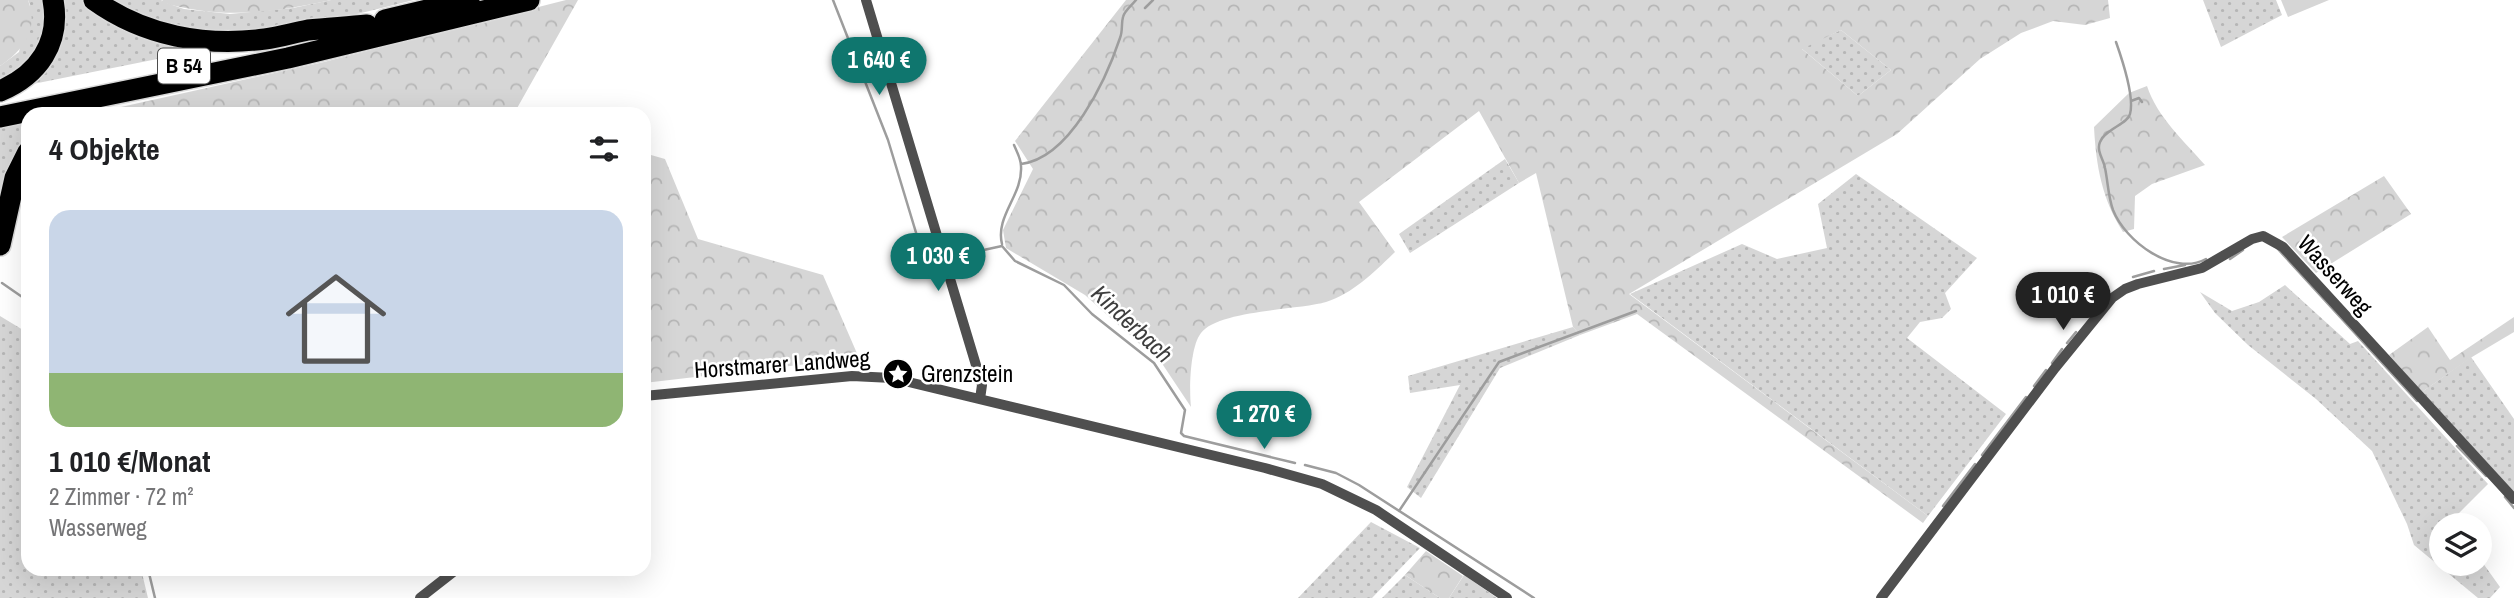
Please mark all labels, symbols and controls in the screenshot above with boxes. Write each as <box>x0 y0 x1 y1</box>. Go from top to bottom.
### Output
pin: 1 640 € <box>814 38 944 97</box>
text: 1 640 € <box>848 44 910 75</box>
road number: B 54 <box>158 48 210 84</box>
text: 4 Objekte <box>49 129 160 169</box>
icon: filters <box>585 130 623 168</box>
street label: Wasserweg <box>2291 228 2380 322</box>
pin: 1 030 € <box>873 233 1003 293</box>
text: 1 030 € <box>907 240 969 271</box>
icon: home <box>273 256 399 382</box>
pin: 1 010 € <box>1998 272 2128 332</box>
water label: Kinderbach <box>1085 277 1180 369</box>
text: 1 010 € <box>2032 279 2094 310</box>
street label: Horstmarer Landweg <box>693 342 871 385</box>
place icon: Grenzstein <box>881 357 915 391</box>
place label: Grenzstein <box>921 358 1013 389</box>
pin: 1 270 € <box>1199 392 1329 451</box>
text: 1 270 € <box>1233 398 1295 429</box>
text: 1 010 €/Monat <box>49 441 210 481</box>
text: 2 Zimmer · 72 m² <box>49 481 194 512</box>
text: Wasserweg <box>49 512 147 543</box>
map controls <box>2429 513 2492 576</box>
button: layers <box>2429 513 2492 576</box>

